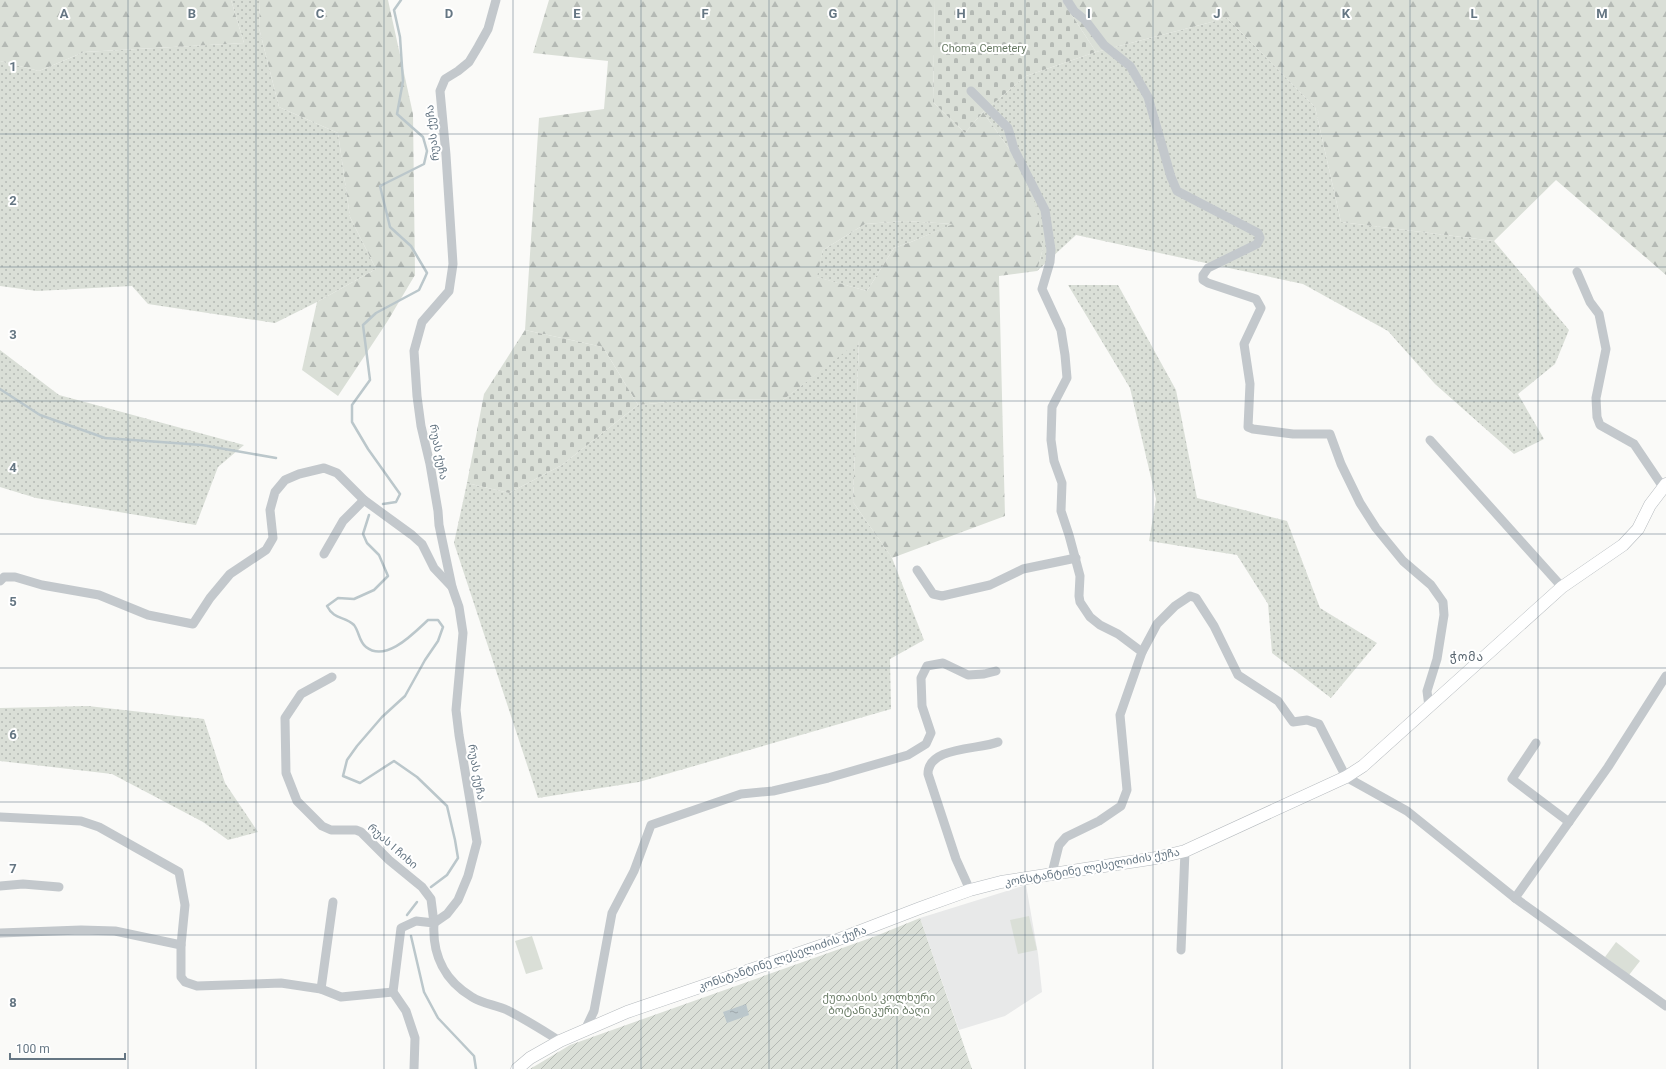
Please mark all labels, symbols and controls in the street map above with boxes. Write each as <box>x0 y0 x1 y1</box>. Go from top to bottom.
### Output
text: A <box>60 6 69 21</box>
text: B <box>188 6 196 21</box>
text: C <box>316 6 325 21</box>
text: D <box>445 6 453 21</box>
text: E <box>573 6 581 21</box>
text: F <box>701 6 709 21</box>
text: G <box>829 6 838 21</box>
text: H <box>956 6 966 21</box>
text: I <box>1087 6 1091 21</box>
text: J <box>1213 6 1221 21</box>
text: K <box>1342 6 1351 21</box>
text: L <box>1470 6 1478 21</box>
text: M <box>1596 6 1608 21</box>
park label: Choma Cemetery <box>942 42 1027 55</box>
text: 1 <box>9 59 17 74</box>
street label: რუას ქუჩა <box>423 104 442 162</box>
text: 2 <box>9 193 17 208</box>
text: 3 <box>9 327 17 342</box>
street label: რუას ქუჩა <box>427 423 450 481</box>
text: 4 <box>9 460 17 475</box>
text: 5 <box>9 594 17 609</box>
district label: ჭომა <box>1450 650 1484 664</box>
text: 6 <box>9 727 17 742</box>
street label: რუას ქუჩა <box>465 743 488 801</box>
street label: რუას I ჩიხი <box>365 821 420 872</box>
street label: კონსტანტინე ლესელიძის ქუჩა <box>1004 846 1181 889</box>
text: 7 <box>9 861 17 876</box>
street label: კონსტანტინე ლესელიძის ქუჩა <box>696 923 868 994</box>
park label: ქუთაისის კოლხური ბოტანიკური ბაღი <box>823 991 935 1017</box>
text: 8 <box>9 995 17 1010</box>
scale bar <box>10 1035 125 1061</box>
text: 100 m <box>16 1042 50 1056</box>

